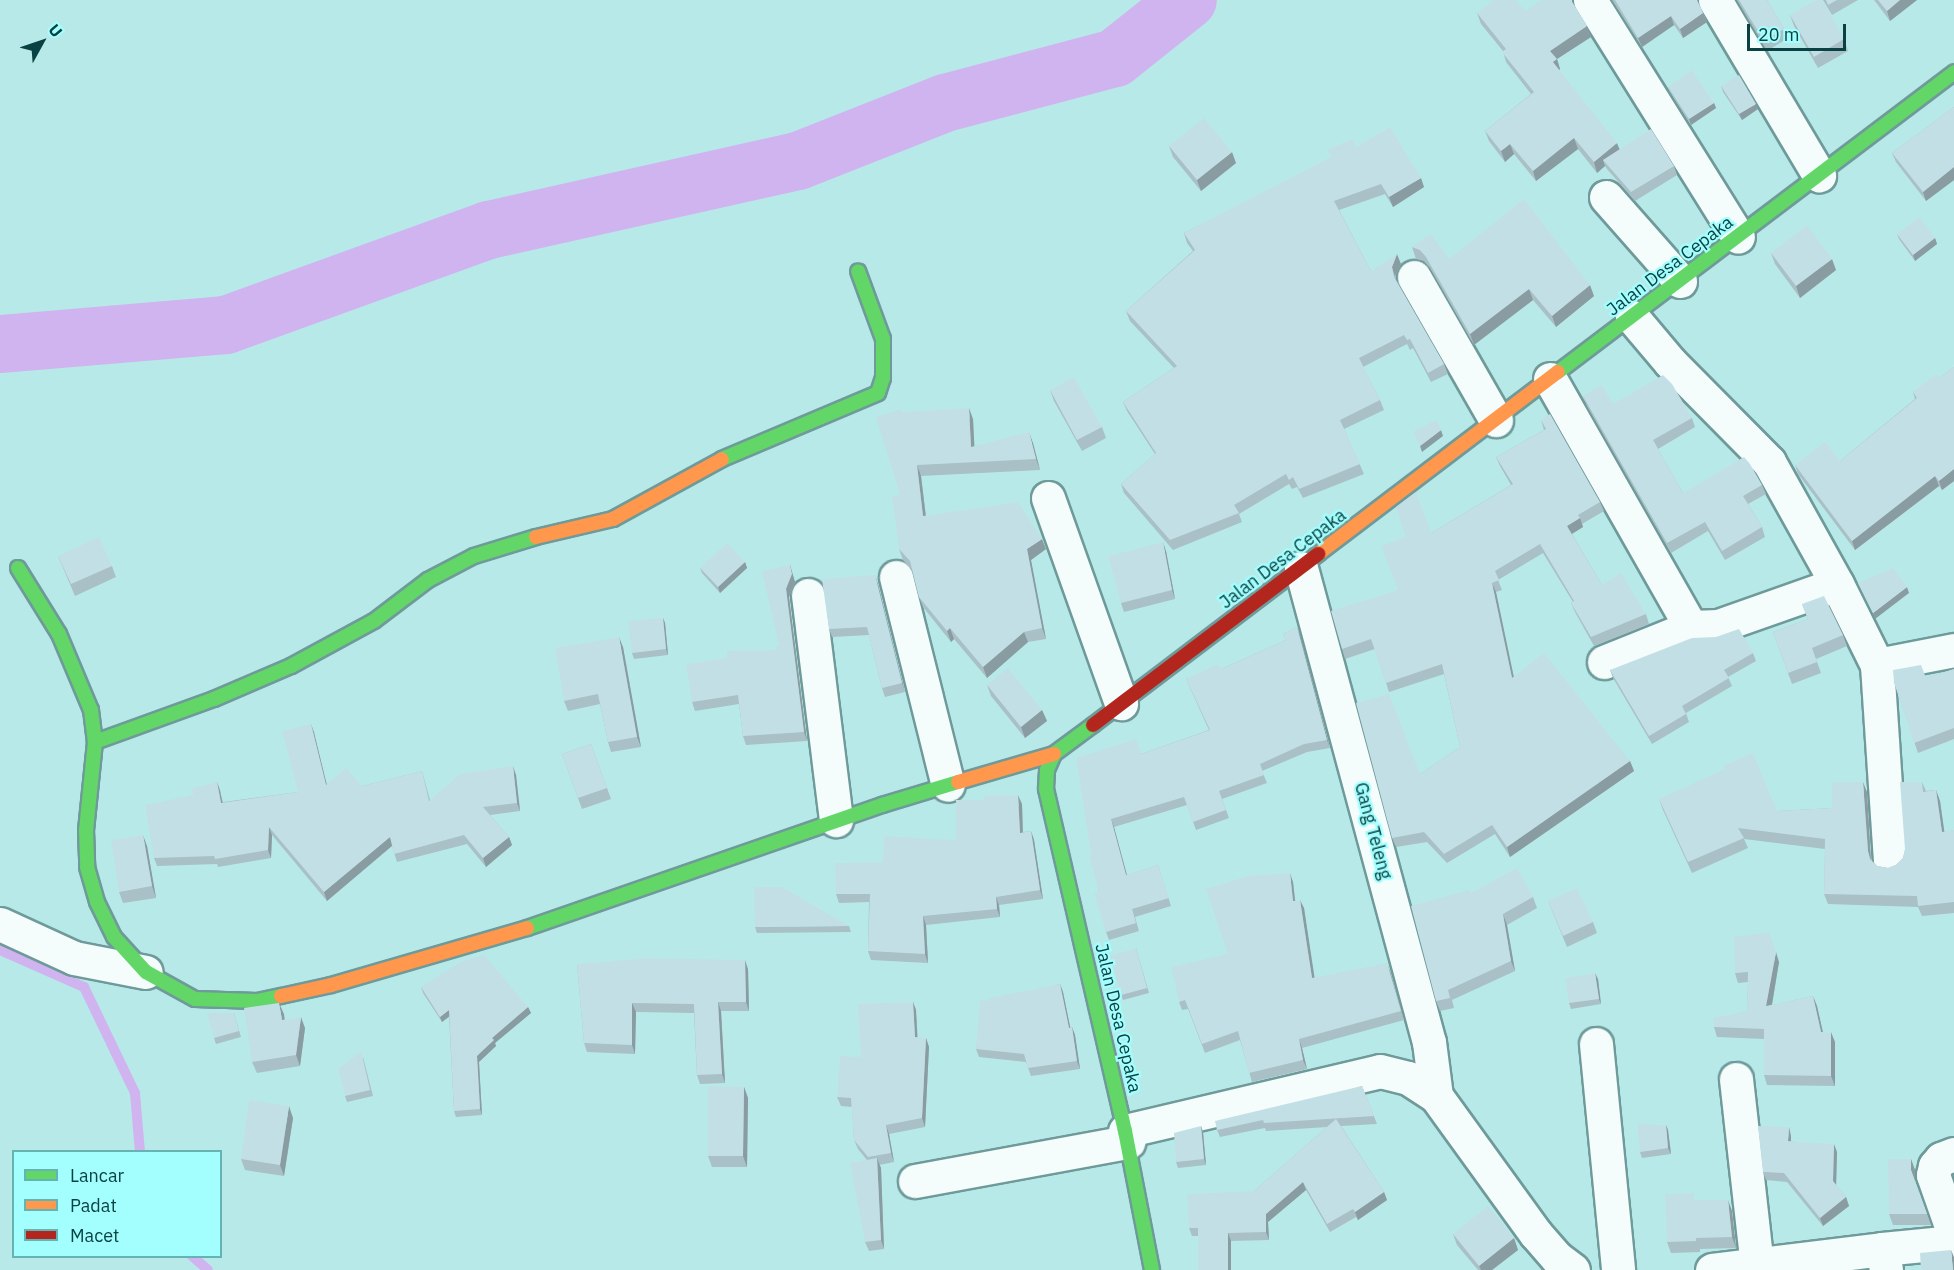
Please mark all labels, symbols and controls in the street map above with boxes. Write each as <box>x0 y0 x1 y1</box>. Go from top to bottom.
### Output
north arrow <box>12 12 72 72</box>
scale bar <box>1750 12 1849 50</box>
text: U <box>45 20 67 41</box>
text: 20 m <box>1758 23 1800 46</box>
street label: Jalan Desa Cepaka <box>1603 211 1737 321</box>
street label: Jalan Desa Cepaka <box>1216 504 1350 614</box>
street label: Gang Teleng <box>1350 780 1396 882</box>
street label: Jalan Desa Cepaka <box>1090 941 1146 1095</box>
legend <box>12 1150 222 1258</box>
text: Lancar <box>70 1164 124 1187</box>
text: Padat <box>70 1194 117 1217</box>
text: Macet <box>70 1224 119 1247</box>

